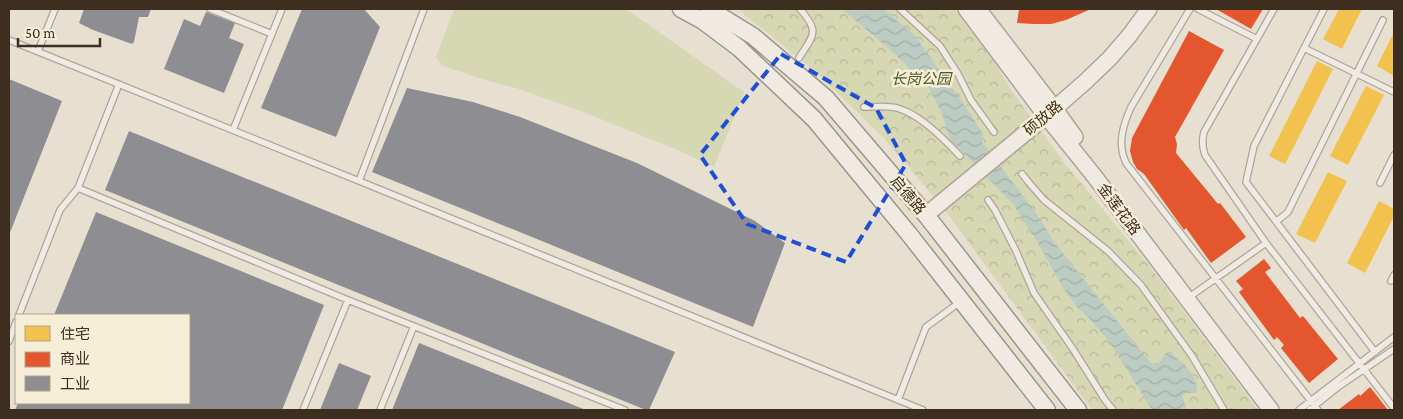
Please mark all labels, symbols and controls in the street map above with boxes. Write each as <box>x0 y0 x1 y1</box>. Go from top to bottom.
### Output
scale bar <box>18 15 100 47</box>
text: 50 m <box>25 25 55 41</box>
park label: 长岗公园 <box>891 71 953 87</box>
street label: 硕放路 <box>1021 97 1065 139</box>
street label: 启德路 <box>887 172 929 217</box>
street label: 金莲花路 <box>1095 180 1143 238</box>
legend <box>15 314 190 404</box>
text: 住宅 <box>60 326 90 342</box>
text: 商业 <box>60 351 90 367</box>
text: 工业 <box>60 376 90 392</box>

